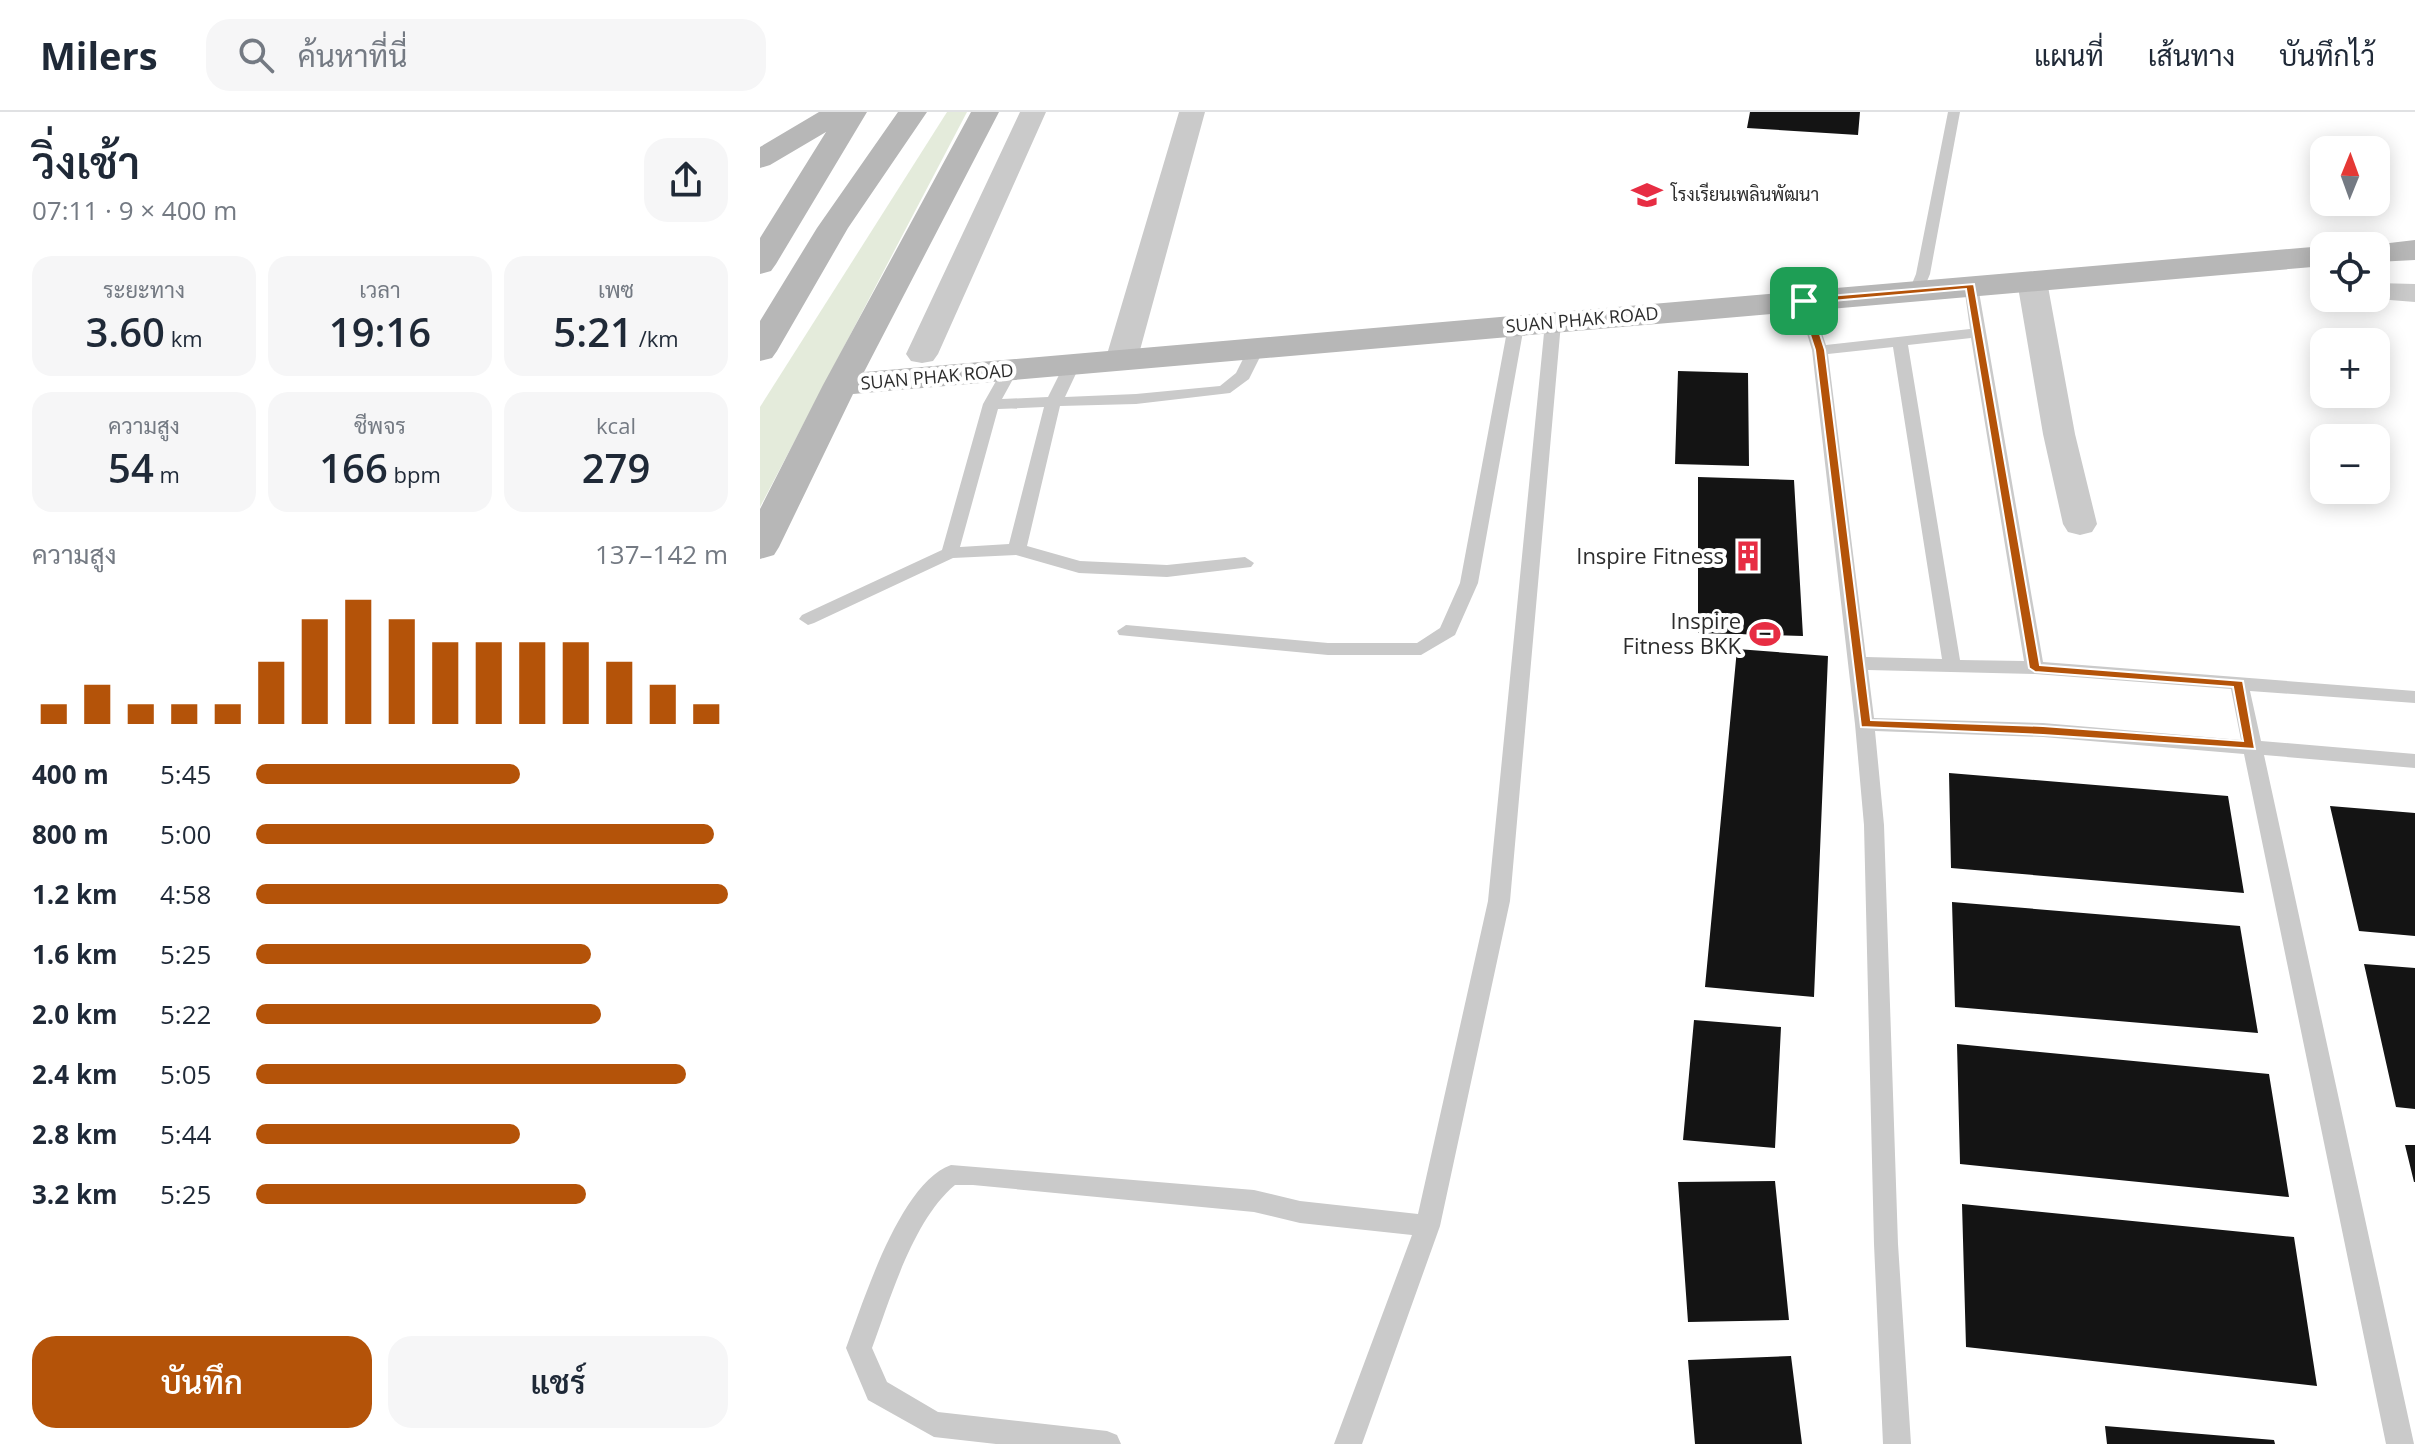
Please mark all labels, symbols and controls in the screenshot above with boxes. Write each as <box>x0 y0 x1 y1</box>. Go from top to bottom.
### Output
search box <box>206 19 766 91</box>
text: Milers <box>40 29 158 81</box>
icon: search <box>234 33 278 77</box>
text: ค้นหาที่นี่ <box>298 35 407 76</box>
text: แผนที่ <box>2034 36 2104 74</box>
text: เส้นทาง <box>2148 36 2235 74</box>
text: บันทึกไว้ <box>2279 36 2375 74</box>
text: วิ่งเช้า <box>32 132 140 192</box>
north arrow <box>2310 136 2390 216</box>
map controls <box>2310 136 2390 504</box>
button: share <box>644 138 728 222</box>
school or university icon: โรงเรียนเพลินพัฒนา <box>1630 178 1664 212</box>
place label: โรงเรียนเพลินพัฒนา <box>1670 182 1819 206</box>
text: 07:11 · 9 × 400 m <box>32 192 237 228</box>
button: locate <box>2310 232 2390 312</box>
pin <box>1770 267 1838 335</box>
text: ระยะทาง <box>103 274 185 304</box>
text: เวลา <box>359 274 401 304</box>
text: เพซ <box>598 274 634 304</box>
icon: arrive <box>1782 279 1826 323</box>
street label: SUAN PHAK ROAD <box>1504 300 1659 338</box>
text: 3.60 <box>85 304 165 359</box>
text: 19:16 <box>329 304 431 359</box>
text: 5:21 <box>553 304 633 359</box>
text: km <box>165 323 203 353</box>
text: /km <box>633 323 679 353</box>
button: + <box>2310 328 2390 408</box>
street label: SUAN PHAK ROAD <box>859 357 1014 395</box>
text: ความสูง <box>108 410 180 440</box>
text: ชีพจร <box>354 410 406 440</box>
text: kcal <box>596 410 636 440</box>
button: − <box>2310 424 2390 504</box>
text: 54 <box>108 440 154 495</box>
text: 166 <box>319 440 388 495</box>
text: 279 <box>582 440 650 495</box>
text: m <box>154 459 180 489</box>
text: bpm <box>388 459 441 489</box>
text: ความสูง <box>32 536 116 572</box>
text: 137–142 m <box>595 536 728 572</box>
building icon: Inspire Fitness <box>1731 539 1765 573</box>
place label: Inspire Fitness <box>1576 540 1724 570</box>
place label: Inspire Fitness BKK <box>1623 605 1742 660</box>
sports icon: Inspire Fitness BKK <box>1748 617 1782 651</box>
text: 400 m <box>32 756 109 792</box>
text: 5:45 <box>160 756 211 792</box>
text: 800 m <box>32 816 109 852</box>
text: 5:00 <box>160 816 211 852</box>
text: 1.2 km <box>32 876 118 912</box>
text: 4:58 <box>160 876 211 912</box>
text: 1.6 km <box>32 936 118 972</box>
text: 5:25 <box>160 936 211 972</box>
text: 2.0 km <box>32 996 118 1032</box>
text: 5:22 <box>160 996 211 1032</box>
text: 2.4 km <box>32 1056 118 1092</box>
text: 5:05 <box>160 1056 211 1092</box>
text: 2.8 km <box>32 1116 118 1152</box>
text: 5:44 <box>160 1116 211 1152</box>
text: 3.2 km <box>32 1176 118 1212</box>
text: 5:25 <box>160 1176 211 1212</box>
button: บันทึก <box>32 1336 372 1428</box>
button: แชร์ <box>388 1336 728 1428</box>

